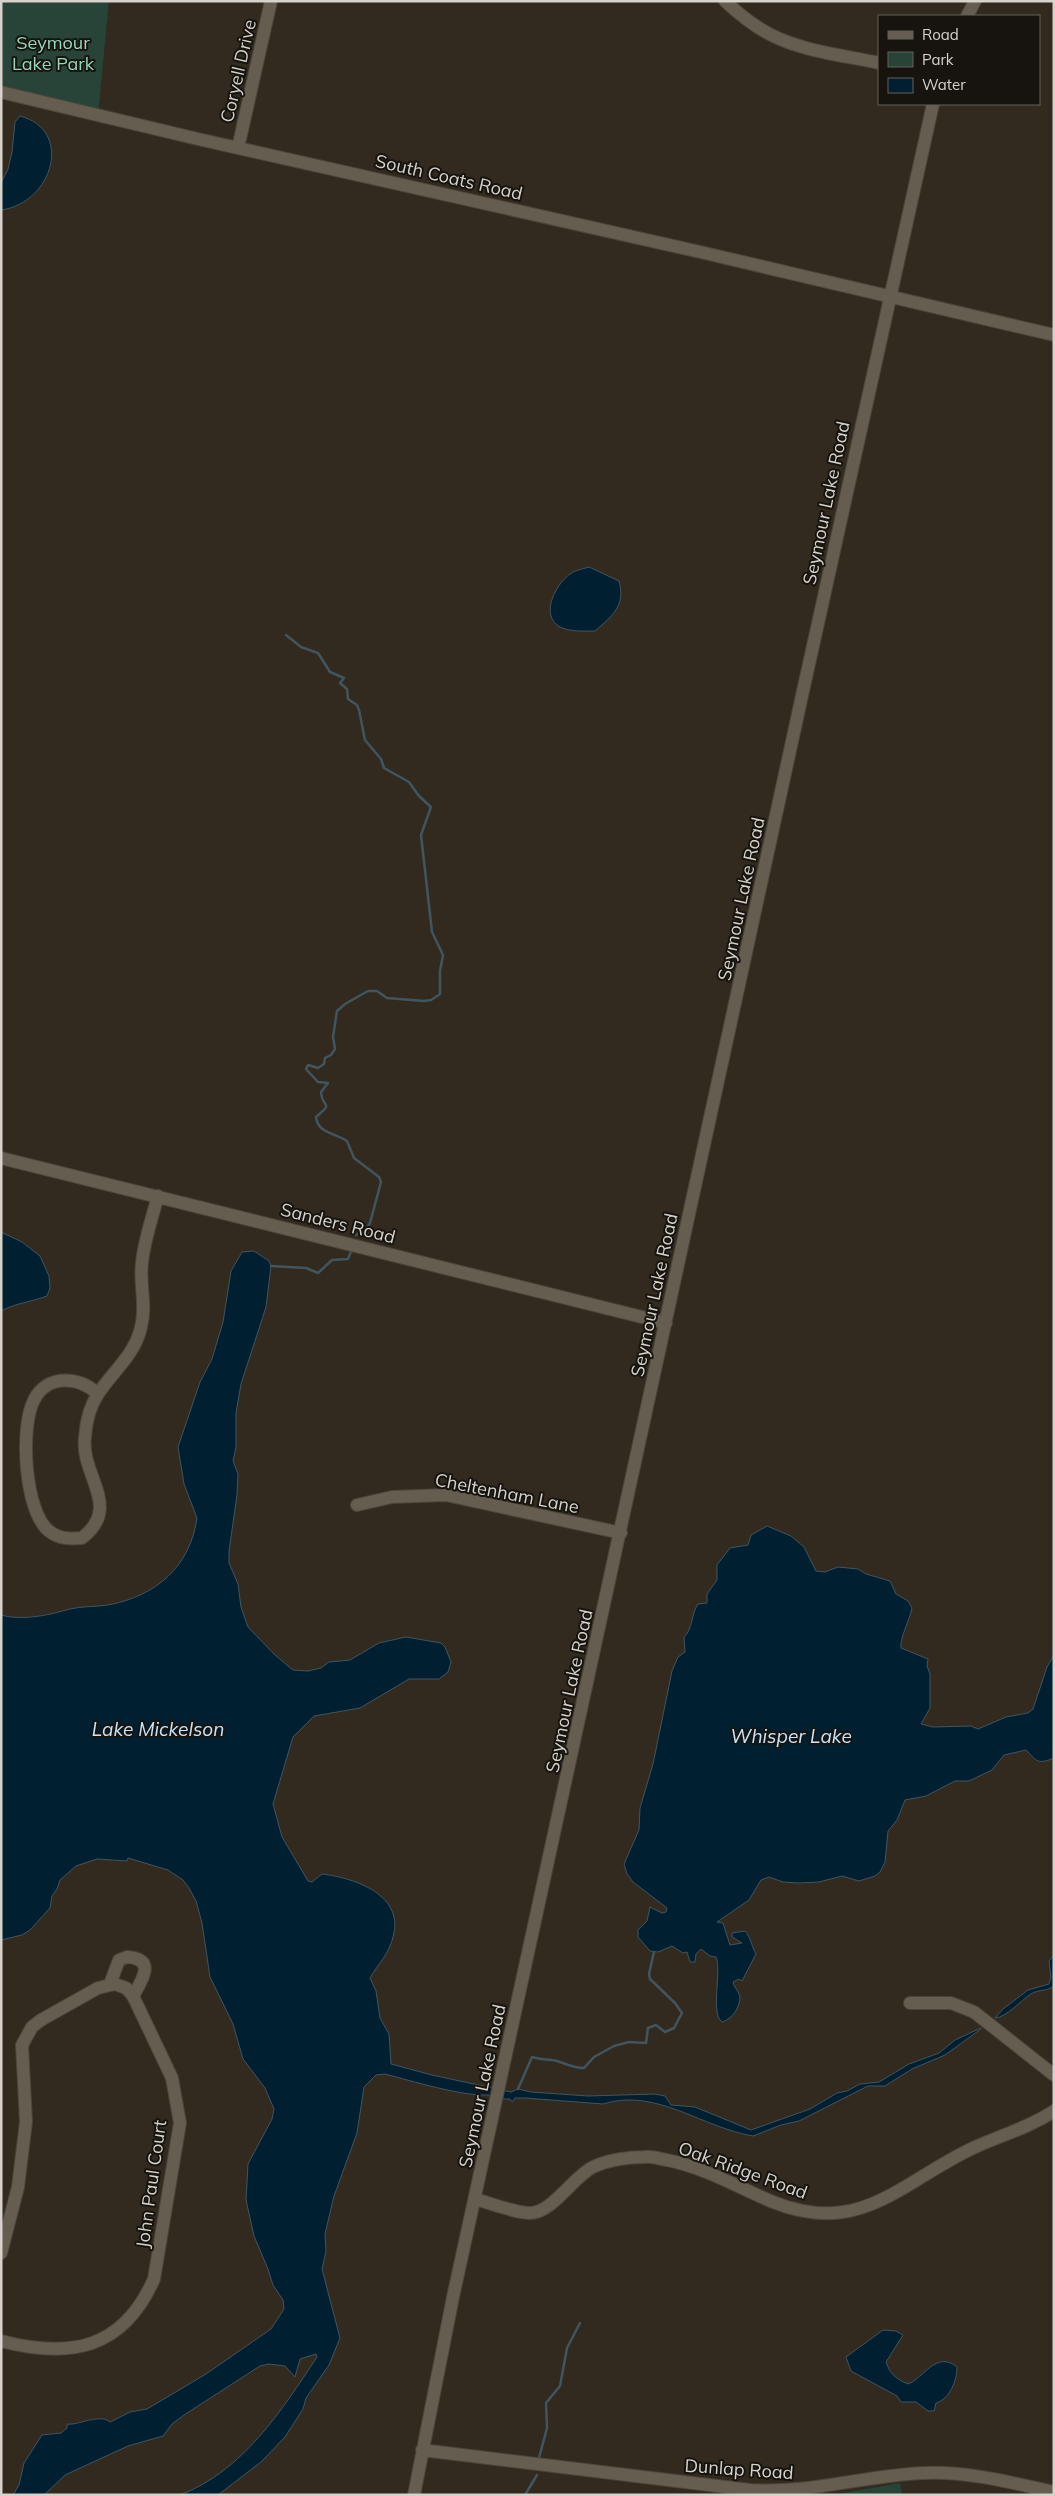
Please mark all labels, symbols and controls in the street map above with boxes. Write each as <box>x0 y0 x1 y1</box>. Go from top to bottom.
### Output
legend <box>878 15 1040 105</box>
street label: Coryell Drive <box>215 17 261 125</box>
text: Road <box>922 25 959 44</box>
park label: Seymour Lake Park <box>12 31 95 75</box>
text: Park <box>922 50 954 69</box>
text: Water <box>922 75 966 94</box>
street label: South Coats Road <box>373 149 525 205</box>
street label: Seymour Lake Road <box>797 419 855 587</box>
street label: Seymour Lake Road <box>712 815 770 983</box>
street label: Sanders Road <box>278 1198 398 1248</box>
street label: Seymour Lake Road <box>625 1211 683 1379</box>
street label: Cheltenham Lane <box>433 1468 581 1518</box>
street label: Seymour Lake Road <box>540 1607 598 1775</box>
water label: Lake Mickelson <box>92 1717 224 1741</box>
water label: Whisper Lake <box>730 1724 852 1748</box>
street label: Seymour Lake Road <box>453 2002 511 2170</box>
street label: John Paul Court <box>131 2118 171 2250</box>
street label: Oak Ridge Road <box>675 2136 811 2204</box>
street label: Dunlap Road <box>684 2454 794 2484</box>

